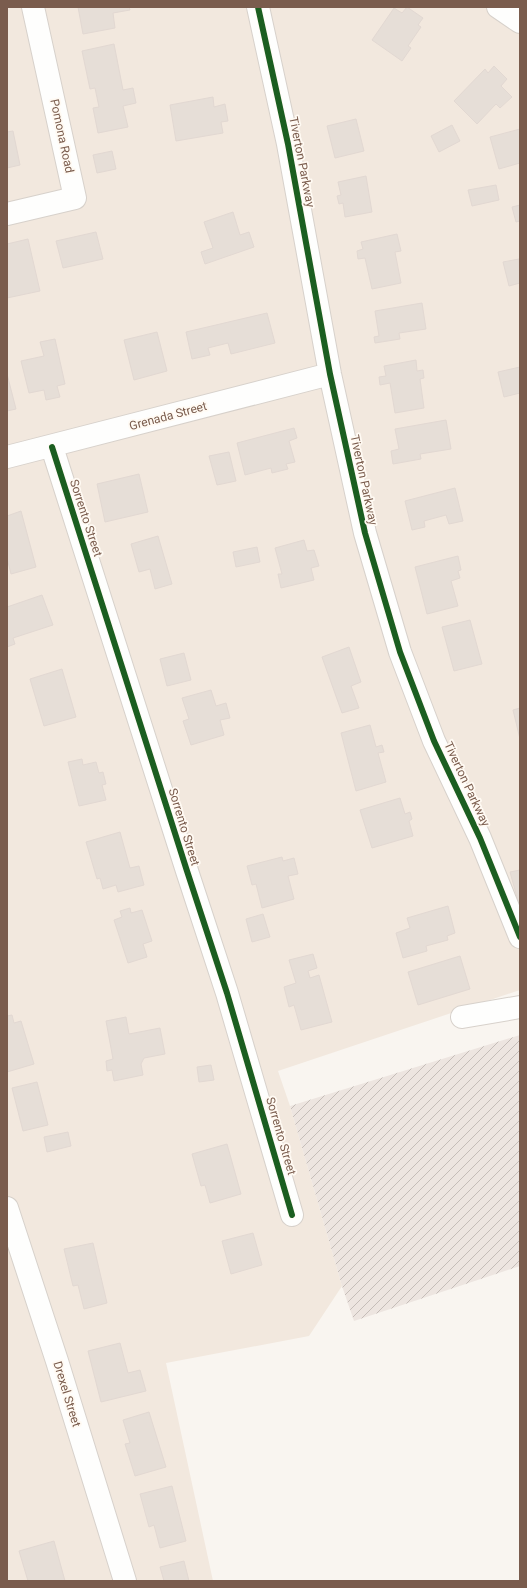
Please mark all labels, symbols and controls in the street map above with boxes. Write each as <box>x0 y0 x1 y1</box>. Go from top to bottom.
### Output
street label: Pomona Road <box>47 98 77 174</box>
street label: Tiverton Parkway <box>286 115 318 209</box>
street label: Grenada Street <box>128 399 208 433</box>
street label: Tiverton Parkway <box>348 433 380 527</box>
street label: Sorrento Street <box>67 478 105 558</box>
street label: Tiverton Parkway <box>441 739 493 829</box>
street label: Sorrento Street <box>166 787 202 867</box>
street label: Sorrento Street <box>263 1095 299 1177</box>
street label: Drexel Street <box>50 1359 84 1429</box>

